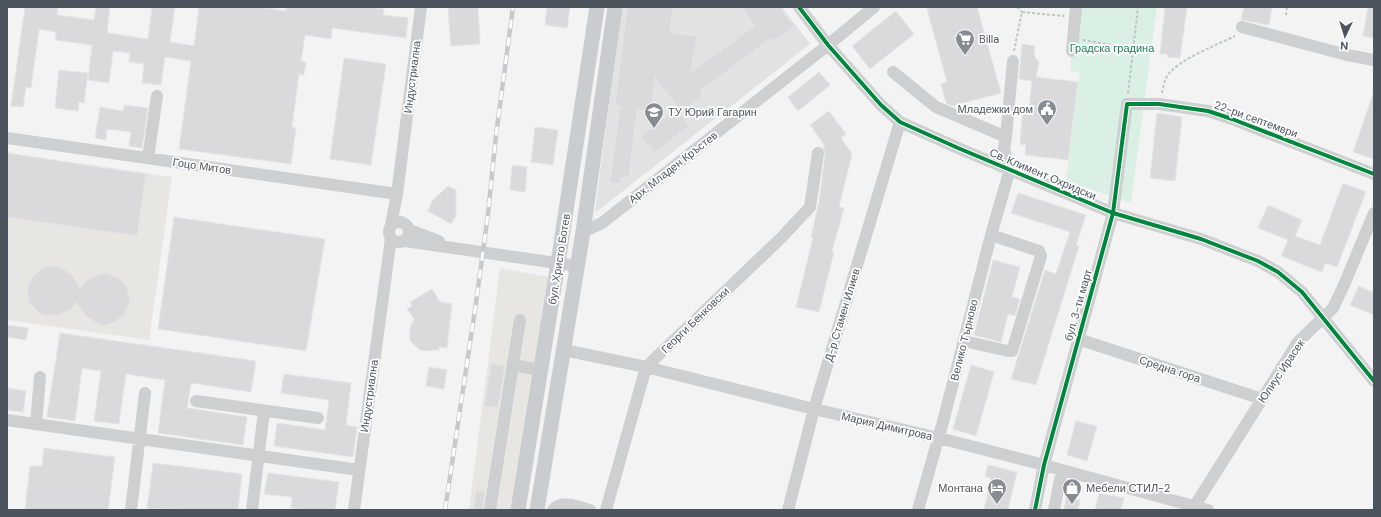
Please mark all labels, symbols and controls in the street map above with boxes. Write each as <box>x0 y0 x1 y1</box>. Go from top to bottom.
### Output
north arrow <box>1325 16 1365 56</box>
supermarket icon: Billa <box>954 28 976 56</box>
place label: Billa <box>979 32 999 46</box>
street label: Индустриална <box>401 39 424 114</box>
text: N <box>1340 39 1349 53</box>
park label: Градска градина <box>1070 41 1155 55</box>
street label: 22-ри септември <box>1212 97 1300 141</box>
public building icon: Младежки дом <box>1036 98 1058 126</box>
school or university icon: ТУ Юрий Гагарин <box>643 101 665 129</box>
place label: Младежки дом <box>958 102 1033 116</box>
place label: ТУ Юрий Гагарин <box>668 105 757 119</box>
street label: Арх. Младен Кръстев <box>626 128 720 206</box>
street label: Св. Климент Охридски <box>987 145 1099 203</box>
street label: Гоцо Митов <box>172 155 232 177</box>
street label: бул. Христо Ботев <box>545 212 573 305</box>
street label: Д-р Стамен Илиев <box>821 267 863 363</box>
street label: бул. 3-ти март <box>1061 268 1095 342</box>
street label: Георги Бенковски <box>658 284 732 356</box>
street label: Велико Търново <box>947 298 981 382</box>
street label: Юлиус Ирасек <box>1255 336 1307 405</box>
street label: Средна гора <box>1138 353 1203 386</box>
street label: Индустриална <box>357 358 381 433</box>
street label: Мария Димитрова <box>840 409 935 443</box>
hotel icon: Монтана <box>986 477 1008 505</box>
shop icon: Мебели СТИЛ-2 <box>1061 477 1083 505</box>
place label: Монтана <box>938 481 984 495</box>
place label: Мебели СТИЛ-2 <box>1086 481 1170 495</box>

